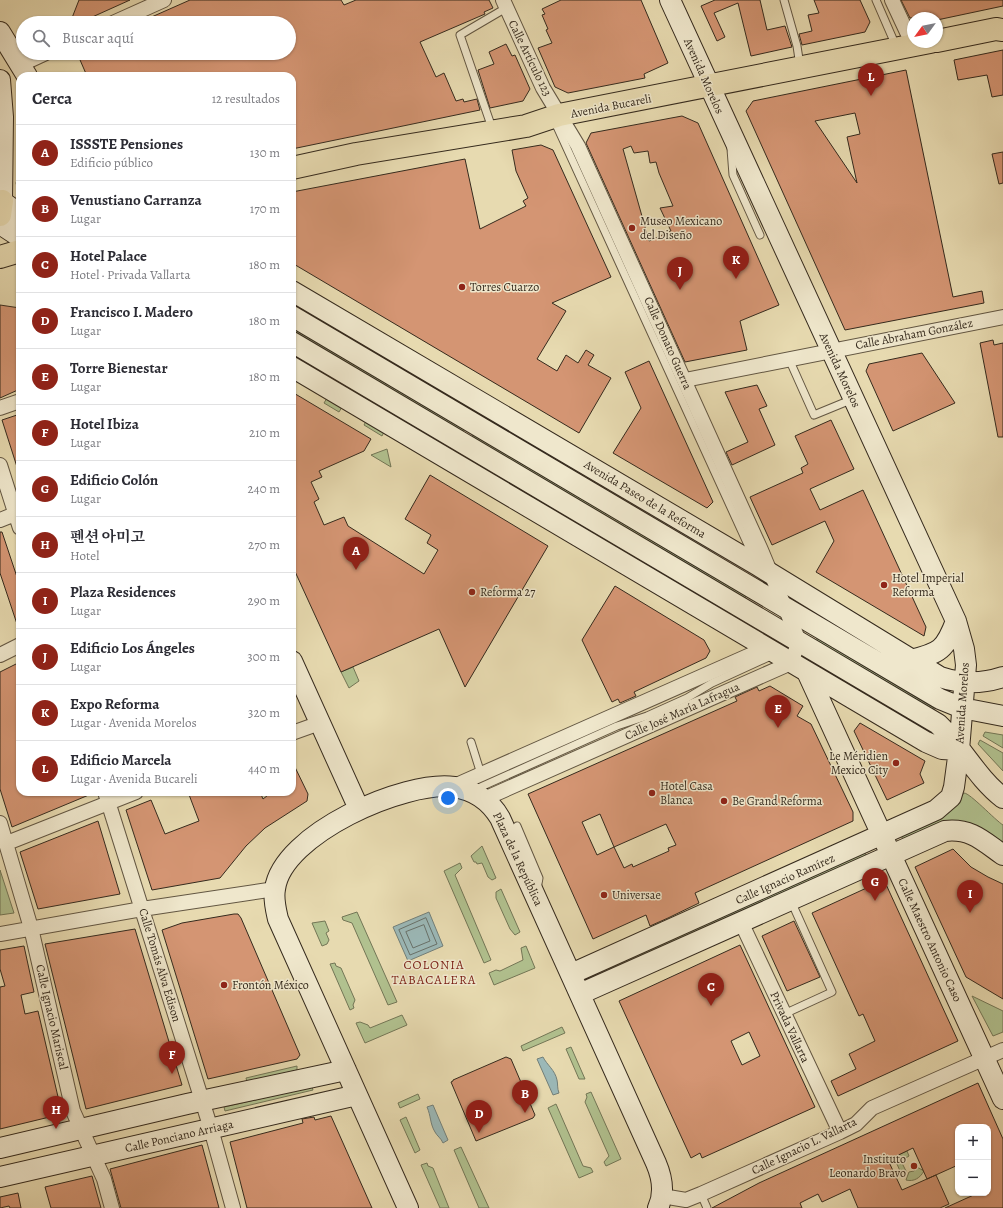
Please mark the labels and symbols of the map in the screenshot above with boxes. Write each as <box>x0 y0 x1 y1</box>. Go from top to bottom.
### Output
north arrow <box>907 12 943 48</box>
street label: Calle Artículo 123 <box>505 17 555 99</box>
street label: Avenida Morelos <box>680 35 728 116</box>
pin: L <box>858 63 884 96</box>
street label: Avenida Bucareli <box>568 90 653 122</box>
place label: Museo Mexicano del Diseño <box>640 213 722 243</box>
marker: Museo Mexicano del Diseño <box>627 223 637 233</box>
pin: K <box>723 246 749 279</box>
pin: J <box>667 257 693 290</box>
place label: Torres Cuarzo <box>470 279 539 295</box>
marker: Torres Cuarzo <box>457 282 467 292</box>
street label: Calle Donato Guerra <box>640 294 696 392</box>
street label: Calle Abraham González <box>854 315 974 353</box>
street label: Avenida Morelos <box>815 329 864 410</box>
street label: Avenida Paseo de la Reforma <box>580 456 709 542</box>
pin: A <box>343 537 369 570</box>
place label: Hotel Imperial Reforma <box>892 570 964 600</box>
marker: Hotel Imperial Reforma <box>879 580 889 590</box>
place label: Reforma 27 <box>480 584 536 600</box>
marker: Reforma 27 <box>467 587 477 597</box>
street label: Avenida Morelos <box>951 662 973 745</box>
street label: Calle José María Lafragua <box>622 678 742 744</box>
pin: E <box>765 695 791 728</box>
place label: Le Méridien Mexico City <box>829 748 889 778</box>
marker: Le Méridien Mexico City <box>891 758 901 768</box>
place label: Hotel Casa Blanca <box>660 778 713 808</box>
your location <box>438 788 458 808</box>
marker: Hotel Casa Blanca <box>647 788 657 798</box>
place label: Be Grand Reforma <box>732 793 823 809</box>
marker: Be Grand Reforma <box>719 796 729 806</box>
street label: Plaza de la República <box>489 809 547 909</box>
street label: Calle Ignacio Ramírez <box>733 850 837 908</box>
pin: G <box>862 868 888 901</box>
street label: Calle Maestro Antonio Caso <box>894 876 966 1004</box>
pin: I <box>957 880 983 913</box>
place label: Universae <box>612 887 661 903</box>
marker: Universae <box>599 890 609 900</box>
street label: Calle Tomás Alva Edison <box>135 906 185 1024</box>
district label: COLONIA TABACALERA <box>392 956 476 988</box>
street label: Calle Ignacio Mariscal <box>32 963 72 1071</box>
pin: C <box>698 973 724 1006</box>
place label: Frontón México <box>232 977 309 993</box>
marker: Frontón México <box>219 980 229 990</box>
street label: Privada Vallarta <box>766 989 814 1066</box>
pin: F <box>159 1041 185 1074</box>
pin: B <box>512 1080 538 1113</box>
pin: H <box>43 1096 69 1129</box>
pin: D <box>466 1100 492 1133</box>
street label: Calle Ignacio L. Vallarta <box>749 1113 860 1178</box>
street label: Calle Ponciano Arriaga <box>123 1116 235 1156</box>
place label: Instituto Leonardo Bravo <box>829 1151 906 1181</box>
marker: Instituto Leonardo Bravo <box>909 1161 919 1171</box>

